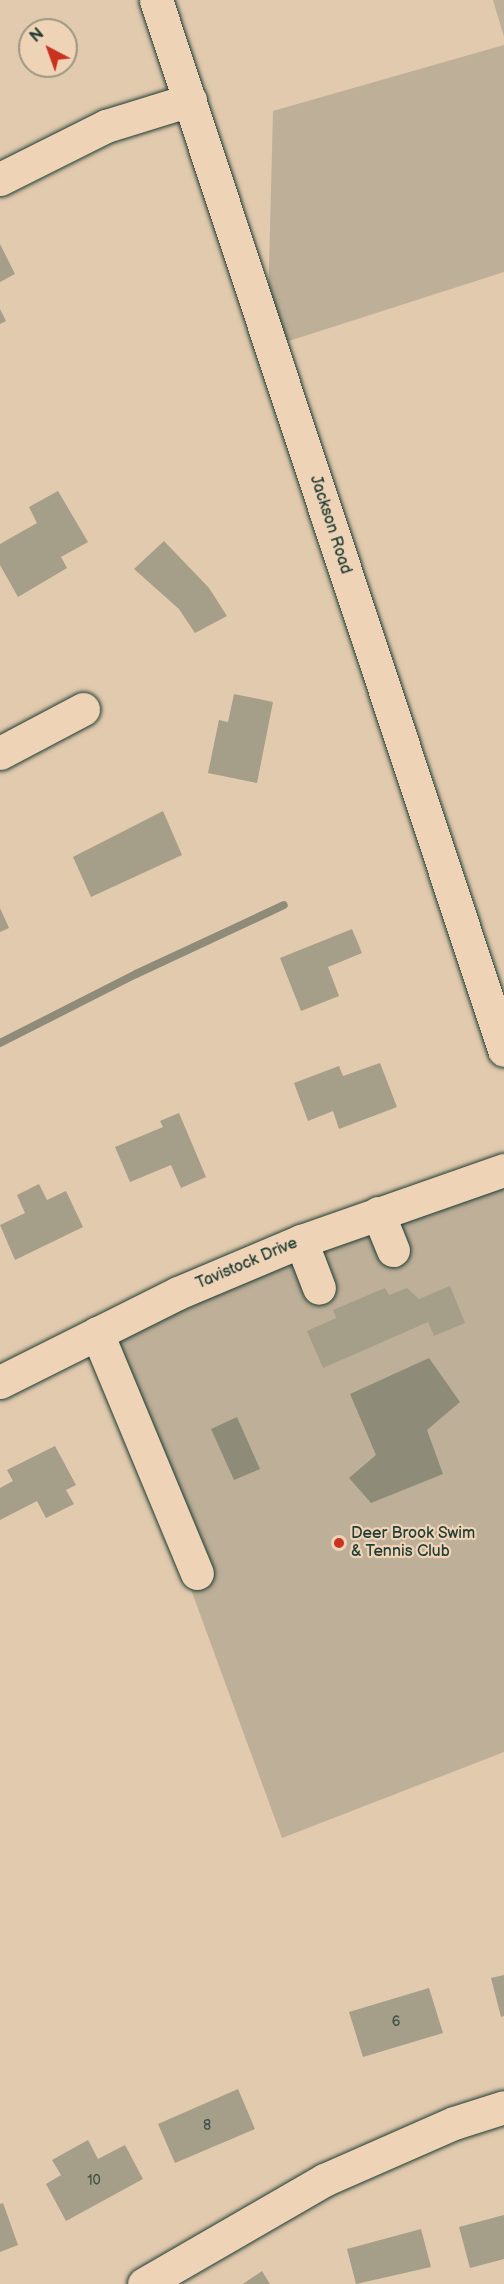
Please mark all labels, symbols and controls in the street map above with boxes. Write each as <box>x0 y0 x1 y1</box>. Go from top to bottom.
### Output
north arrow <box>18 18 78 78</box>
text: N <box>26 24 48 47</box>
street label: Jackson Road <box>305 473 355 577</box>
street label: Tavistock Drive <box>193 1234 301 1294</box>
place label: Deer Brook Swim & Tennis Club <box>351 1524 476 1562</box>
marker: Deer Brook Swim & Tennis Club <box>332 1536 346 1550</box>
house number: 6 <box>392 2014 400 2030</box>
house number: 8 <box>203 2118 211 2134</box>
house number: 10 <box>87 2173 101 2189</box>

